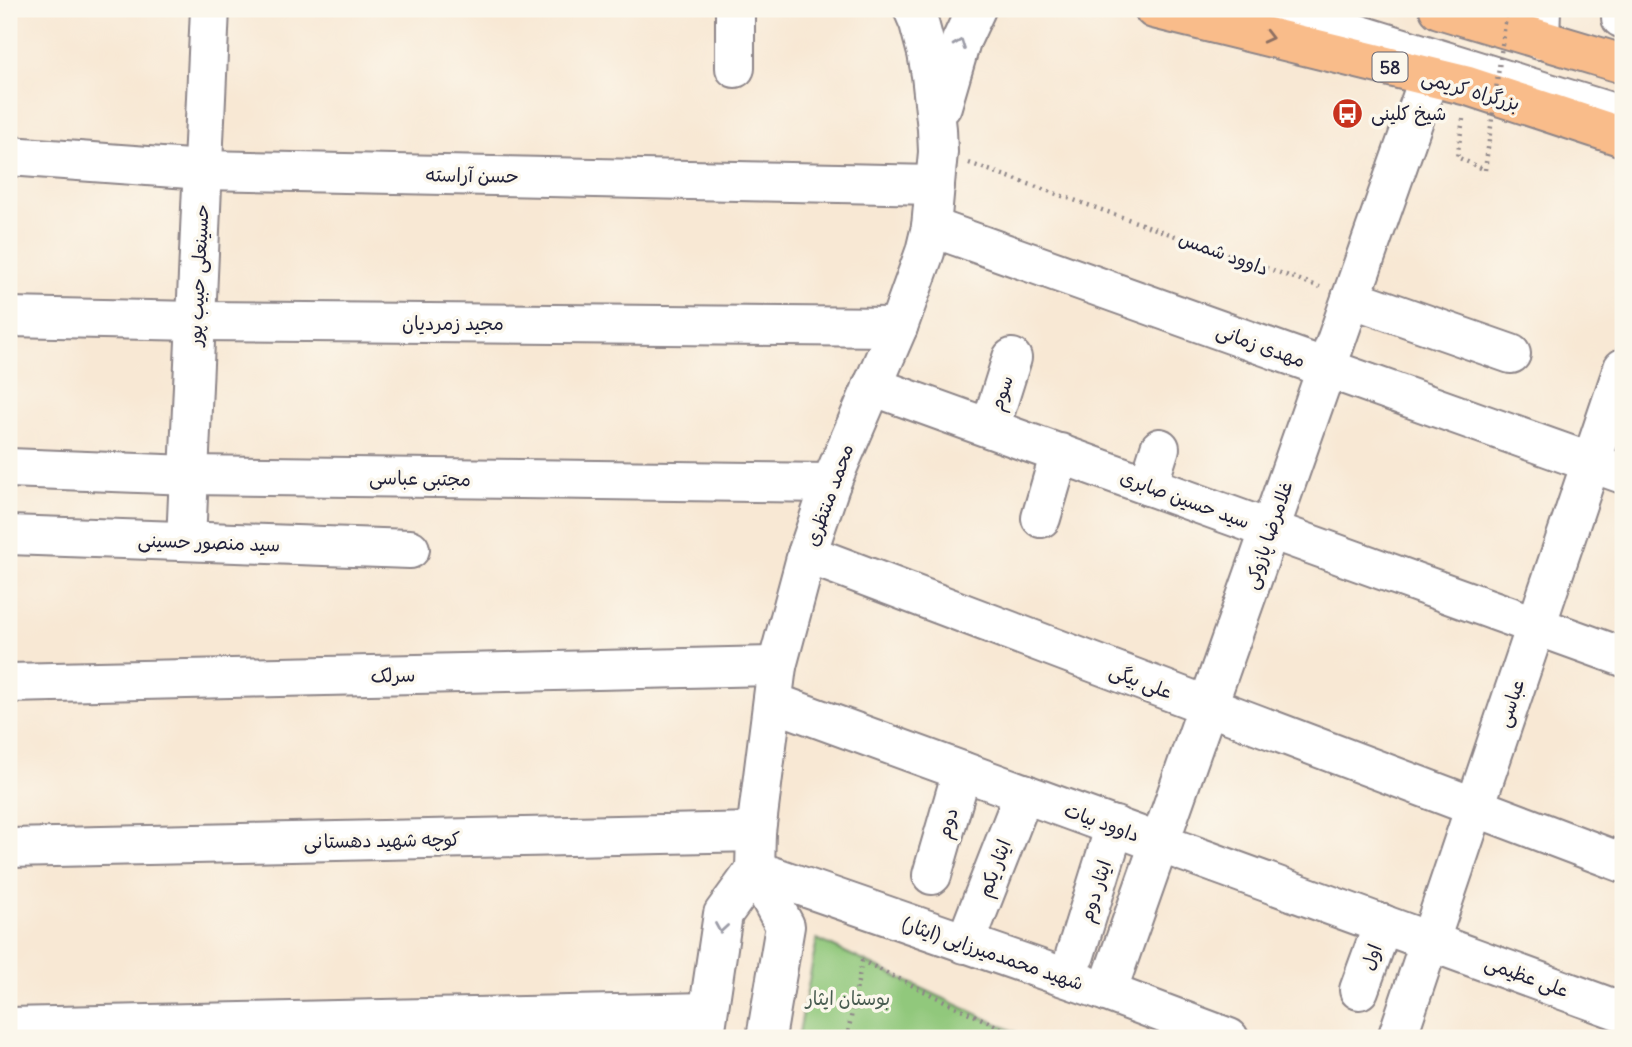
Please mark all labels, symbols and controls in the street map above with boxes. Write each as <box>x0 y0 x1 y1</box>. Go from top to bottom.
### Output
one-way arrow <box>1262 29 1274 43</box>
one-way arrow <box>952 38 966 51</box>
road number: 58 <box>1372 52 1408 82</box>
street label: بزرگراه کریمی <box>1419 65 1523 116</box>
bus stop icon: شیخ کلینی <box>1331 96 1365 130</box>
place label: شیخ کلینی <box>1371 101 1447 126</box>
street label: حسن آراسته <box>425 162 519 188</box>
street label: حسینعلی حبیب پور <box>182 203 215 349</box>
street label: داوود شمس <box>1176 226 1272 280</box>
street label: مجید زمردیان <box>402 311 504 335</box>
street label: مهدی زمانی <box>1213 318 1309 373</box>
street label: سوم <box>984 372 1021 415</box>
street label: محمد منتظری <box>799 441 859 549</box>
street label: سید حسین صابری <box>1117 464 1253 534</box>
street label: مجتبی عباسی <box>369 465 471 492</box>
street label: غلامرضا پازوکی <box>1238 478 1299 592</box>
street label: سید منصور حسینی <box>137 528 281 557</box>
street label: علی بیگی <box>1106 658 1176 705</box>
street label: سرلک <box>371 663 415 687</box>
street label: عباسی <box>1491 676 1530 730</box>
street label: داوود بیات <box>1061 797 1143 847</box>
street label: دوم <box>931 805 966 842</box>
street label: کوچه شهید دهستانی <box>304 827 460 854</box>
street label: ایثار یکم <box>972 836 1019 901</box>
street label: ایثار دوم <box>1074 857 1119 926</box>
street label: شهید محمدمیرزایی (ایثار) <box>899 911 1087 996</box>
one-way arrow <box>714 922 729 934</box>
street label: اول <box>1355 941 1387 973</box>
street label: علی عظیمی <box>1482 950 1572 1003</box>
park label: بوستان ایثار <box>804 986 890 1010</box>

